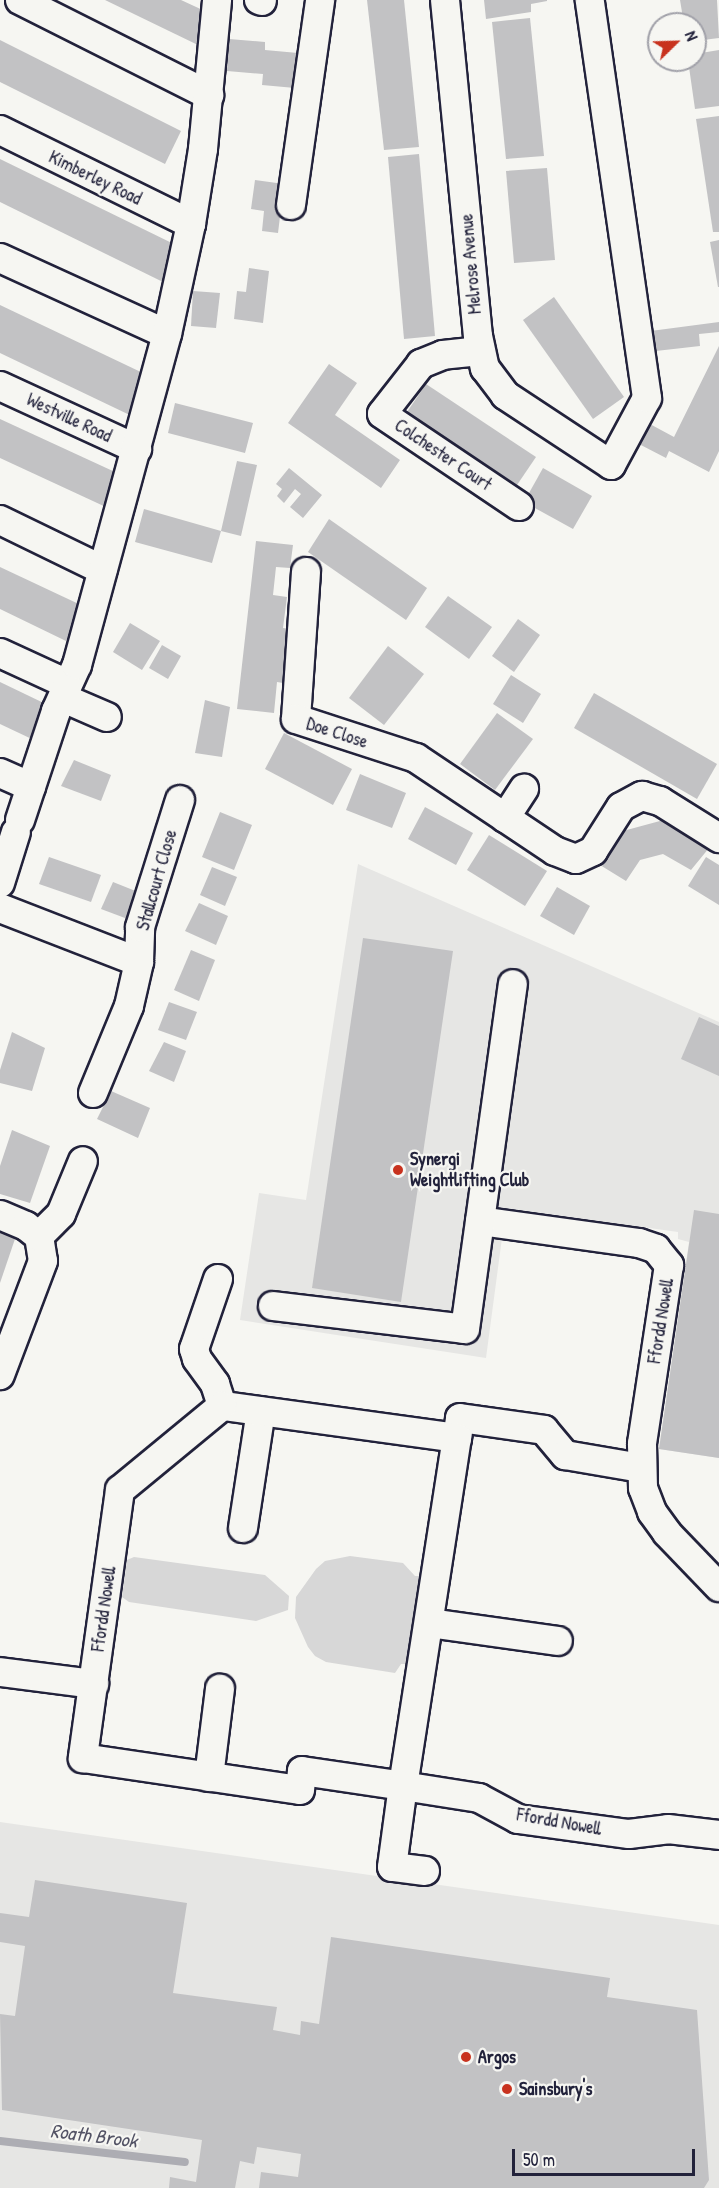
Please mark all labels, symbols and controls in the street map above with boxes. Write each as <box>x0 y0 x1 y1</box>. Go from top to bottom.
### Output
north arrow <box>647 12 707 72</box>
text: N <box>680 28 704 44</box>
street label: Kimberley Road <box>45 146 145 210</box>
street label: Melrose Avenue <box>456 213 486 315</box>
street label: Westville Road <box>23 389 115 447</box>
street label: Colchester Court <box>390 415 496 495</box>
street label: Doe Close <box>304 713 370 753</box>
street label: Stallcourt Close <box>132 827 182 933</box>
place label: Synergi Weightlifting Club <box>410 1149 529 1192</box>
marker: Synergi Weightlifting Club <box>391 1163 405 1177</box>
street label: Ffordd Nowell <box>644 1277 678 1365</box>
street label: Ffordd Nowell <box>87 1565 121 1653</box>
street label: Ffordd Nowell <box>515 1804 603 1840</box>
place label: Argos <box>478 2046 516 2068</box>
marker: Argos <box>459 2050 473 2064</box>
place label: Sainsbury's <box>519 2078 592 2100</box>
marker: Sainsbury's <box>500 2082 514 2096</box>
water label: Roath Brook <box>49 2118 139 2152</box>
scale bar <box>515 2137 698 2175</box>
text: 50 m <box>523 2147 555 2172</box>

